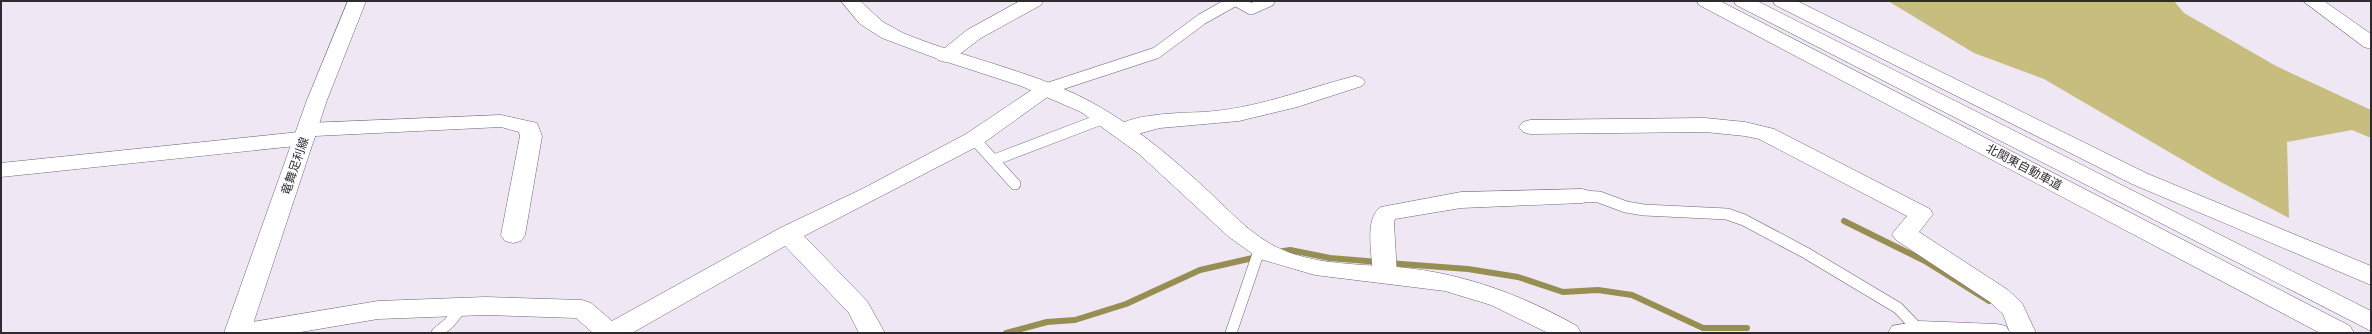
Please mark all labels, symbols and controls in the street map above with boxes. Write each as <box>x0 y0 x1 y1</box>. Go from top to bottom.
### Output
street label: 竜舞足利線 <box>278 135 311 197</box>
street label: 北関東自動車道 <box>1984 140 2065 193</box>

